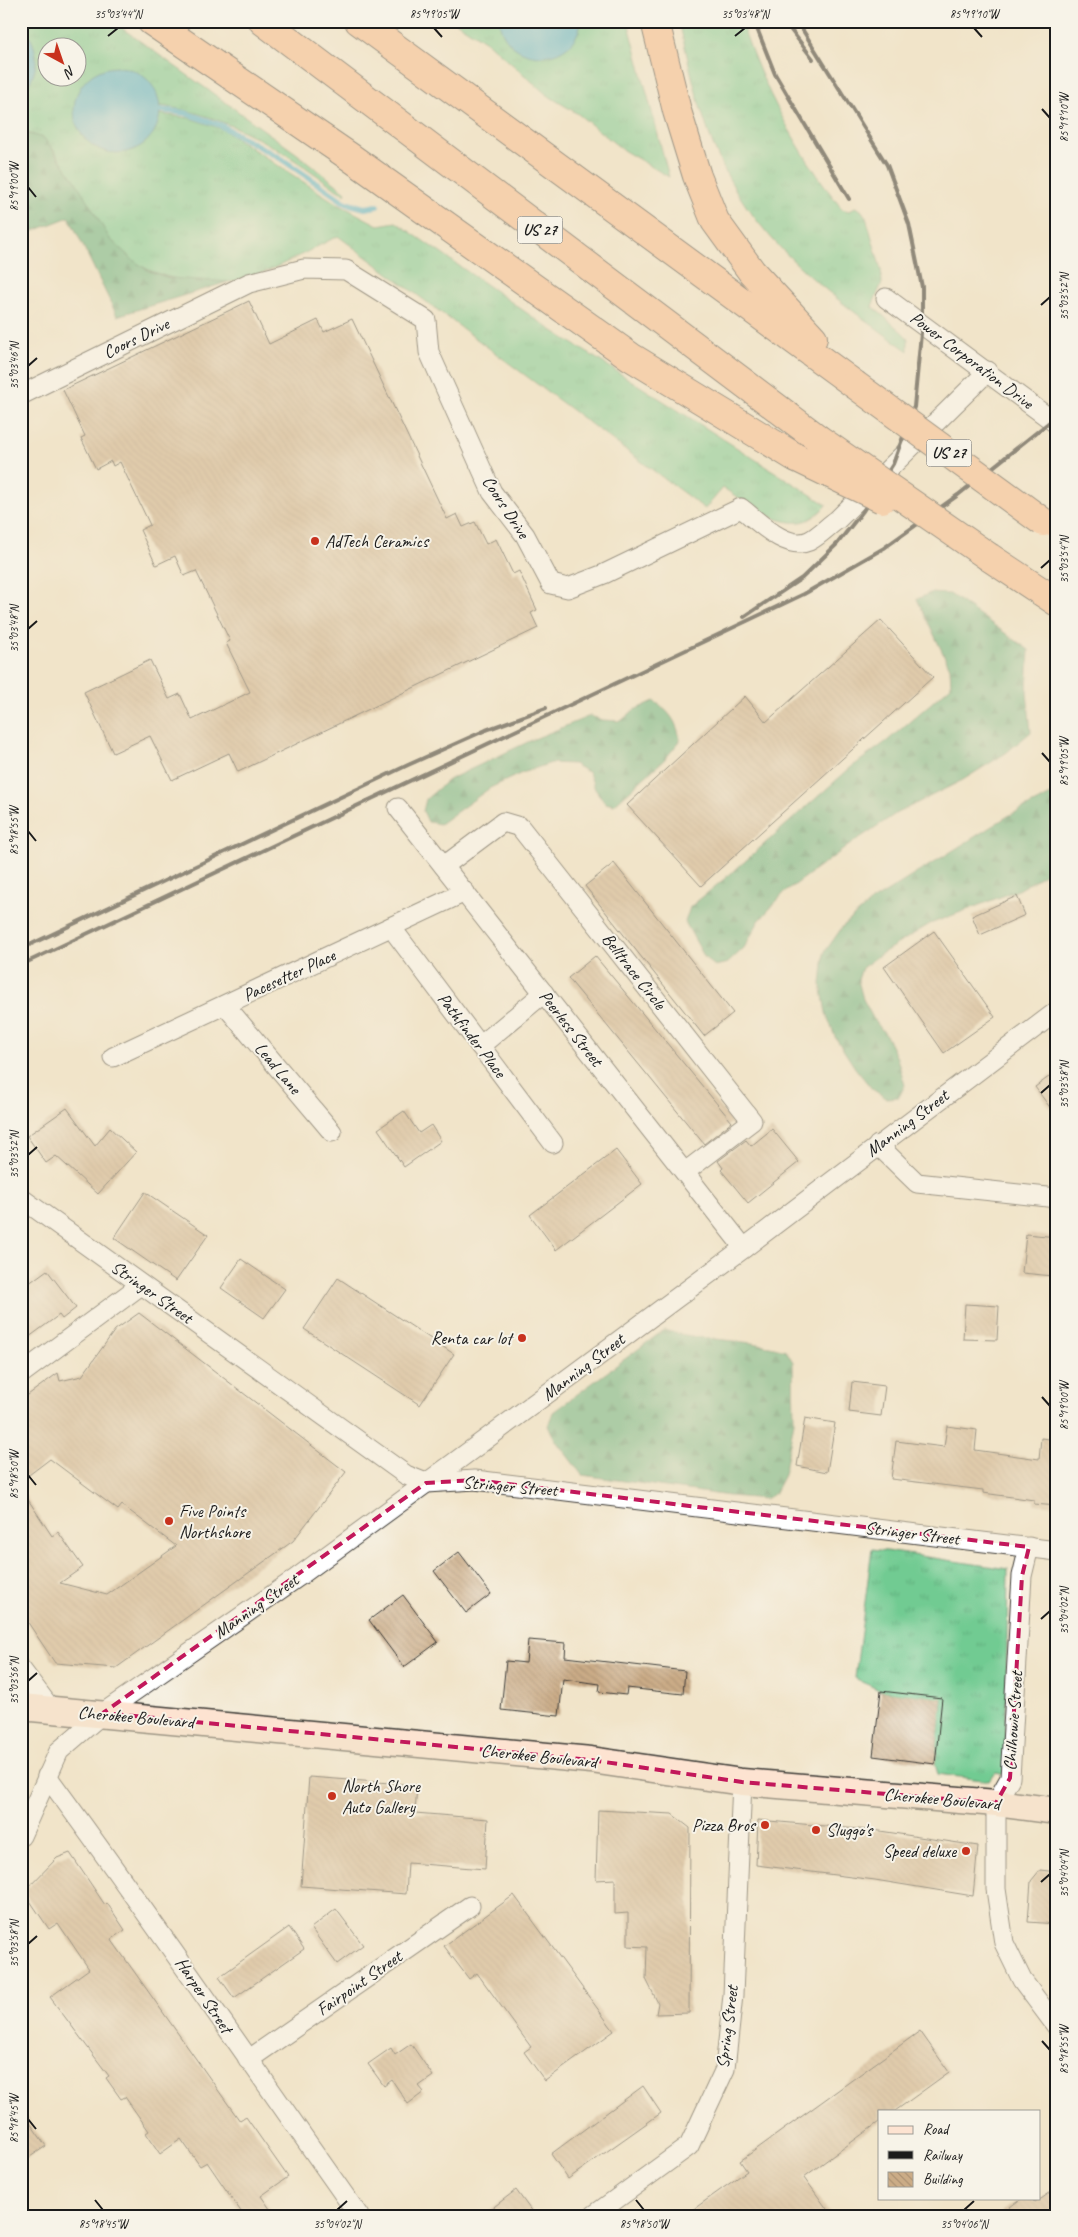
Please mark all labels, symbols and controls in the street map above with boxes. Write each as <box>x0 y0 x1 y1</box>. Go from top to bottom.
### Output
text: 35°03'44"N <box>94 6 143 22</box>
text: 85°19'05"W <box>410 6 461 22</box>
text: 35°03'48"N <box>721 6 770 22</box>
text: 85°19'10"W <box>950 6 1001 22</box>
north arrow <box>38 38 88 88</box>
text: N <box>59 62 79 82</box>
text: 85°19'10"W <box>1056 91 1072 142</box>
text: 85°19'00"W <box>6 160 22 211</box>
road number: US 27 <box>518 216 562 244</box>
text: 35°03'52"N <box>1056 272 1072 321</box>
street label: Power Corporation Drive <box>906 307 1039 414</box>
street label: Coors Drive <box>100 312 173 363</box>
text: 35°03'46"N <box>6 341 22 390</box>
road number: US 27 <box>926 439 972 466</box>
street label: Coors Drive <box>478 472 535 543</box>
place label: AdTech Ceramics <box>325 530 430 552</box>
marker: AdTech Ceramics <box>309 535 321 547</box>
text: 35°03'54"N <box>1056 535 1072 584</box>
text: 35°03'48"N <box>6 604 22 653</box>
text: 85°19'05"W <box>1056 735 1072 786</box>
text: 85°18'55"W <box>6 804 22 855</box>
street label: Belltrace Circle <box>597 928 671 1015</box>
street label: Pacesetter Place <box>239 944 340 1006</box>
street label: Peerless Street <box>534 986 609 1072</box>
street label: Pathfinder Place <box>433 988 512 1083</box>
street label: Lead Lane <box>250 1037 307 1099</box>
text: 35°03'58"N <box>1056 1060 1072 1109</box>
street label: Manning Street <box>861 1083 954 1161</box>
text: 35°03'52"N <box>6 1130 22 1179</box>
street label: Stringer Street <box>107 1256 199 1329</box>
place label: Renta car lot <box>431 1327 515 1349</box>
street label: Manning Street <box>537 1327 630 1405</box>
marker: Renta car lot <box>516 1332 528 1344</box>
text: 85°19'00"W <box>1056 1379 1072 1430</box>
text: 85°18'50"W <box>6 1448 22 1499</box>
street label: Stringer Street <box>462 1471 560 1501</box>
place label: Five Points Northshore <box>179 1500 251 1543</box>
marker: Five Points Northshore <box>163 1515 175 1527</box>
street label: Stringer Street <box>864 1516 962 1550</box>
street label: Manning Street <box>210 1568 304 1643</box>
text: 35°04'02"N <box>1056 1586 1072 1635</box>
text: 35°03'56"N <box>6 1656 22 1705</box>
street label: Chilhowie Street <box>999 1669 1028 1771</box>
street label: Cherokee Boulevard <box>77 1701 198 1733</box>
street label: Cherokee Boulevard <box>480 1739 601 1773</box>
place label: North Shore Auto Gallery <box>342 1775 421 1818</box>
street label: Cherokee Boulevard <box>883 1783 1004 1815</box>
marker: North Shore Auto Gallery <box>326 1790 338 1802</box>
place label: Pizza Bros <box>692 1814 757 1836</box>
marker: Pizza Bros <box>759 1819 771 1831</box>
place label: Sluggo's <box>826 1819 874 1841</box>
marker: Sluggo's <box>810 1824 822 1836</box>
place label: Speed deluxe <box>883 1840 957 1862</box>
marker: Speed deluxe <box>960 1845 972 1857</box>
text: 35°04'04"N <box>1056 1849 1072 1898</box>
text: 35°03'58"N <box>6 1919 22 1968</box>
street label: Fairpoint Street <box>312 1944 408 2020</box>
street label: Harper Street <box>171 1953 239 2040</box>
street label: Spring Street <box>711 1982 743 2070</box>
text: 85°18'55"W <box>1056 2023 1072 2074</box>
text: 85°18'45"W <box>6 2092 22 2143</box>
legend <box>878 2110 1040 2200</box>
text: Road <box>923 2120 950 2139</box>
text: Railway <box>923 2146 964 2165</box>
text: Building <box>923 2170 963 2189</box>
text: 85°18'45"W <box>79 2216 130 2232</box>
text: 35°04'02"N <box>313 2216 362 2232</box>
text: 85°18'50"W <box>620 2216 671 2232</box>
text: 35°04'06"N <box>940 2216 989 2232</box>

